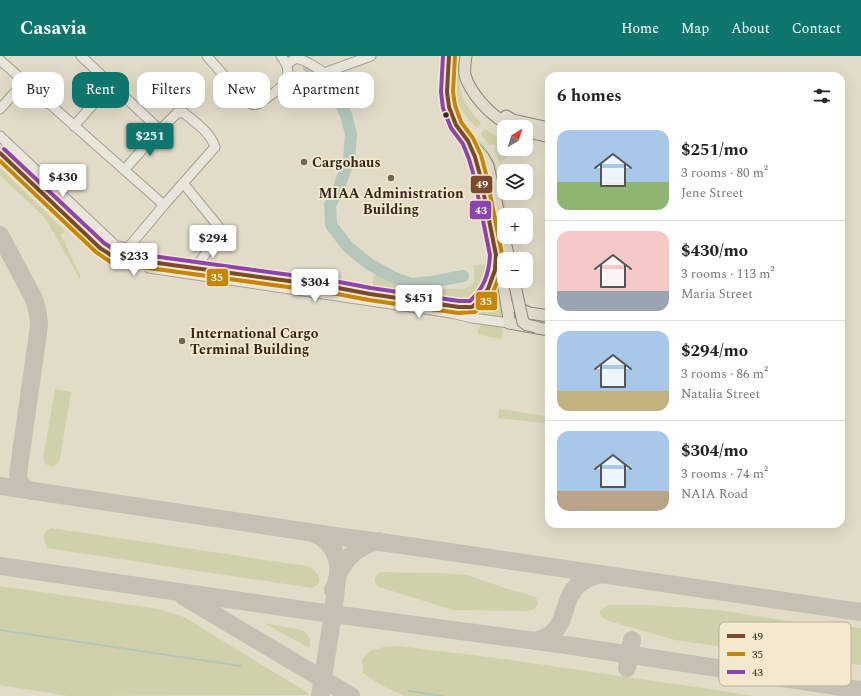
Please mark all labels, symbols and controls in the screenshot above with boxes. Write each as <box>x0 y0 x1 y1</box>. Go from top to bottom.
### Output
text: Casavia <box>20 14 87 43</box>
text: Home <box>621 18 659 39</box>
text: Map <box>681 18 709 39</box>
text: About <box>731 18 770 39</box>
text: Contact <box>792 18 841 39</box>
chip: Buy <box>12 72 64 108</box>
chip: Rent <box>72 72 129 108</box>
chip: Filters <box>137 72 205 108</box>
chip: New <box>213 72 270 108</box>
chip: Apartment <box>278 72 374 108</box>
text: 6 homes <box>557 83 622 109</box>
icon: filters <box>811 85 833 107</box>
unlabelled marker <box>441 110 451 120</box>
north arrow <box>497 120 533 156</box>
map controls <box>497 120 533 288</box>
pin: $251 <box>126 123 174 157</box>
text: $251 <box>135 126 165 146</box>
text: $251/mo <box>681 137 748 163</box>
icon: home <box>589 146 637 194</box>
place label: Cargohaus <box>312 152 381 173</box>
marker: Cargohaus <box>299 157 309 167</box>
text: 3 rooms · 80 m² <box>681 163 768 183</box>
pin: $430 <box>39 164 87 198</box>
button: layers <box>497 164 533 200</box>
text: $430 <box>48 167 78 187</box>
marker: MIAA Administration Building <box>386 173 396 183</box>
line badge: 49 <box>470 175 493 194</box>
text: 49 <box>476 176 488 193</box>
place label: MIAA Administration Building <box>318 183 464 220</box>
text: Jene Street <box>681 183 743 203</box>
line badge: 43 <box>469 200 492 220</box>
text: 43 <box>475 202 487 219</box>
button: + <box>497 208 533 244</box>
pin: $294 <box>189 225 237 259</box>
text: $294 <box>198 228 228 248</box>
text: $430/mo <box>681 238 748 264</box>
pin: $233 <box>110 243 158 277</box>
text: $233 <box>119 246 149 266</box>
icon: home <box>589 247 637 295</box>
button: − <box>497 252 533 288</box>
text: 3 rooms · 113 m² <box>681 264 775 284</box>
line badge: 35 <box>206 268 229 287</box>
text: 35 <box>211 269 223 286</box>
pin: $304 <box>291 269 339 303</box>
text: $304 <box>300 272 330 292</box>
text: Maria Street <box>681 284 753 304</box>
pin: $451 <box>395 285 443 319</box>
text: $451 <box>404 288 434 308</box>
line badge: 35 <box>475 291 498 311</box>
text: 35 <box>480 293 492 310</box>
place label: International Cargo Terminal Building <box>190 323 319 360</box>
marker: International Cargo Terminal Building <box>177 336 187 346</box>
text: $294/mo <box>681 338 748 364</box>
icon: home <box>589 347 637 395</box>
text: 3 rooms · 86 m² <box>681 364 768 384</box>
text: Natalia Street <box>681 384 760 404</box>
text: $304/mo <box>681 438 748 464</box>
icon: home <box>589 447 637 495</box>
text: 3 rooms · 74 m² <box>681 464 768 484</box>
text: NAIA Road <box>681 484 748 504</box>
legend <box>719 622 851 686</box>
text: 49 <box>752 628 763 645</box>
text: 35 <box>752 646 763 663</box>
text: 43 <box>752 664 763 681</box>

